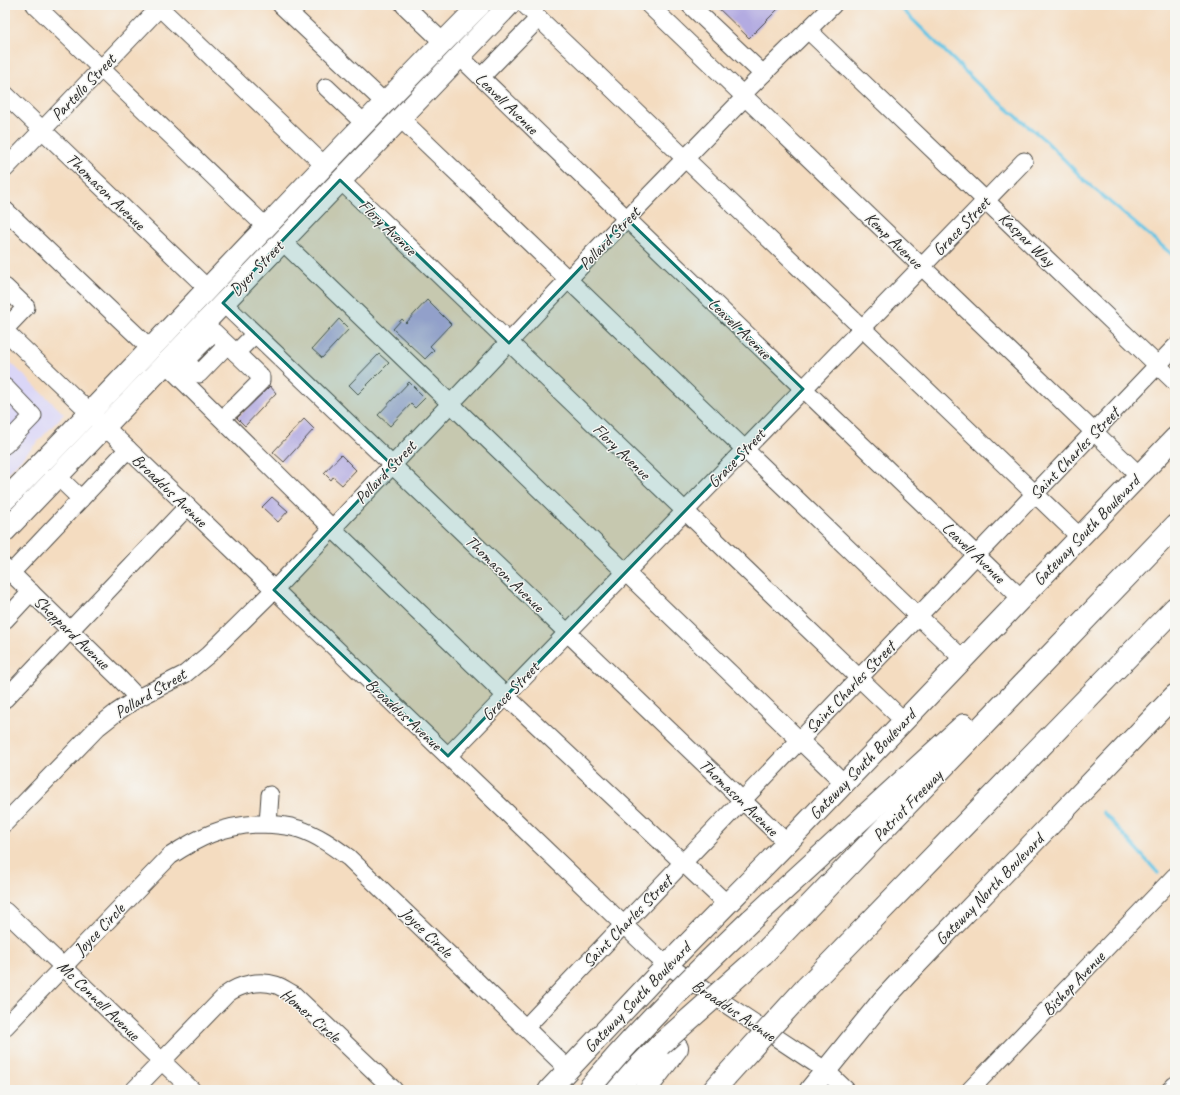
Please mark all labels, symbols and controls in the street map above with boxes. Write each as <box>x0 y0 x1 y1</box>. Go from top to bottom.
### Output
street label: Partello Street <box>46 48 122 125</box>
street label: Leavell Avenue <box>471 68 544 140</box>
street label: Thomason Avenue <box>62 148 151 235</box>
street label: Grace Street <box>928 191 996 260</box>
street label: Flory Avenue <box>354 195 422 261</box>
street label: Pollard Street <box>574 201 646 274</box>
street label: Kemp Avenue <box>860 208 928 274</box>
street label: Kaspar Way <box>994 208 1060 272</box>
street label: Dyer Street <box>225 235 289 300</box>
street label: Leavell Avenue <box>704 293 777 365</box>
street label: Saint Charles Street <box>1025 401 1125 504</box>
street label: Flory Avenue <box>588 419 656 485</box>
street label: Grace Street <box>703 423 771 492</box>
street label: Pollard Street <box>350 435 422 508</box>
street label: Broaddus Avenue <box>128 449 213 532</box>
street label: Gateway South Boulevard <box>1028 469 1146 590</box>
street label: Leavell Avenue <box>938 517 1011 589</box>
street label: Thomason Avenue <box>461 530 550 617</box>
street label: Sheppard Avenue <box>29 591 115 675</box>
street label: Saint Charles Street <box>801 635 901 738</box>
street label: Grace Street <box>477 656 545 725</box>
street label: Pollard Street <box>111 663 192 723</box>
street label: Broaddus Avenue <box>361 674 447 756</box>
street label: Gateway South Boulevard <box>804 703 922 824</box>
street label: Thomason Avenue <box>695 754 784 841</box>
street label: Patriot Freeway <box>868 764 948 846</box>
street label: Gateway North Boulevard <box>931 828 1050 949</box>
street label: Saint Charles Street <box>578 869 678 972</box>
street label: Joyce Circle <box>69 898 130 960</box>
street label: Joyce Circle <box>396 902 458 963</box>
street label: Gateway South Boulevard <box>579 936 697 1057</box>
street label: Bishop Avenue <box>1038 946 1110 1020</box>
street label: Mc Connell Avenue <box>53 956 145 1046</box>
street label: Broaddus Avenue <box>688 975 781 1047</box>
street label: Homer Circle <box>276 984 346 1048</box>

